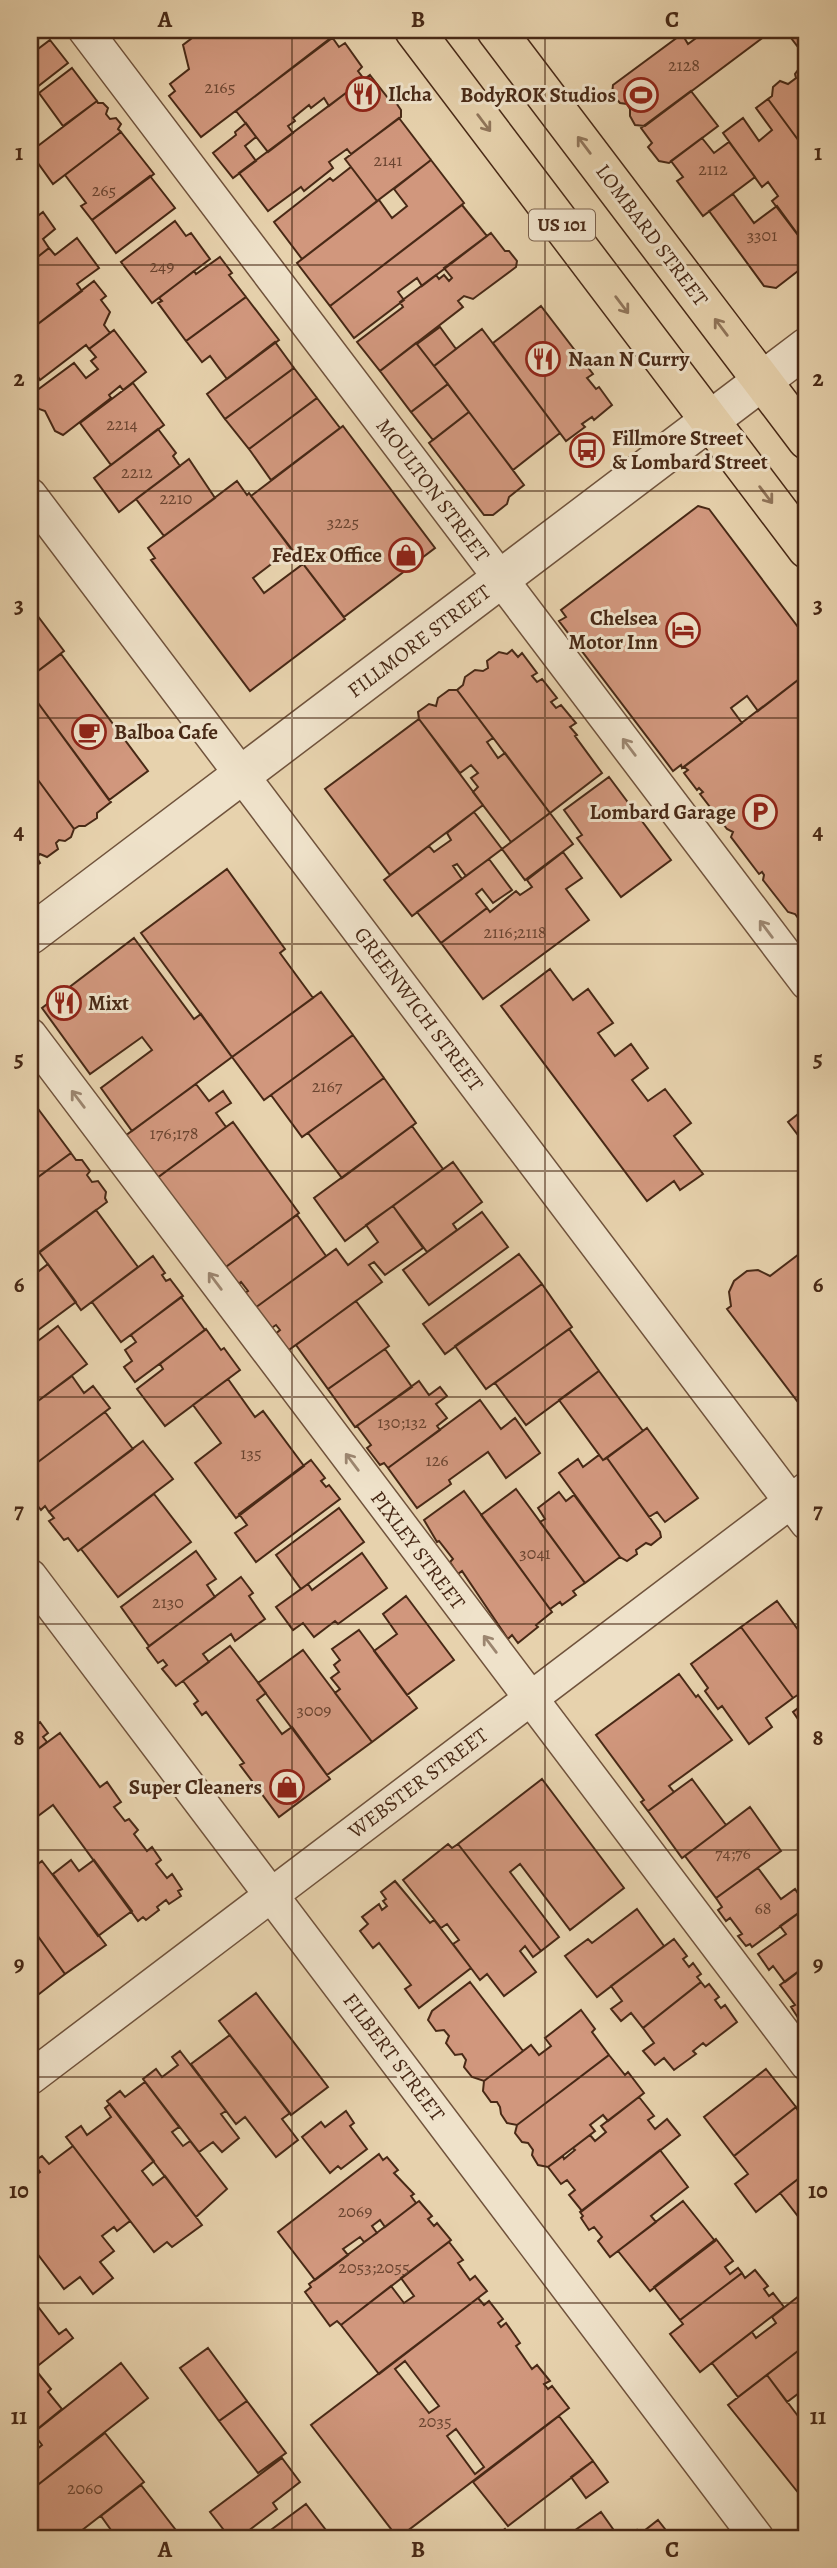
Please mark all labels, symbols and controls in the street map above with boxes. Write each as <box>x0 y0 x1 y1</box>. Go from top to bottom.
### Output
text: A <box>157 4 173 35</box>
text: B <box>411 4 425 35</box>
text: C <box>665 4 679 35</box>
house number: 2128 <box>668 53 700 77</box>
house number: 2165 <box>205 75 235 99</box>
restaurant icon: Ilcha <box>344 75 382 113</box>
sports icon: BodyROK Studios <box>622 76 660 114</box>
place label: Ilcha <box>388 80 433 108</box>
place label: BodyROK Studios <box>460 81 616 109</box>
one-way arrow <box>477 113 492 132</box>
text: 1 <box>15 137 23 168</box>
one-way arrow <box>576 137 591 155</box>
text: 1 <box>814 137 822 168</box>
house number: 2141 <box>373 148 403 172</box>
house number: 2112 <box>698 157 728 181</box>
street label: LOMBARD STREET <box>589 158 715 312</box>
house number: 265 <box>92 178 116 202</box>
road number: US 101 <box>529 210 595 241</box>
house number: 3301 <box>747 223 777 247</box>
house number: 249 <box>150 254 174 278</box>
one-way arrow <box>614 295 629 313</box>
one-way arrow <box>714 318 728 337</box>
restaurant icon: Naan N Curry <box>524 340 562 378</box>
place label: Naan N Curry <box>568 345 690 373</box>
text: 2 <box>13 363 25 394</box>
text: 2 <box>812 363 824 394</box>
house number: 2214 <box>106 412 138 436</box>
street label: MOULTON STREET <box>370 413 497 568</box>
place label: Fillmore Street & Lombard Street <box>612 424 768 476</box>
bus stop icon: Fillmore Street & Lombard Street <box>568 431 606 469</box>
house number: 2212 <box>121 460 153 484</box>
one-way arrow <box>758 485 773 504</box>
house number: 2210 <box>160 486 192 510</box>
house number: 3225 <box>327 510 359 534</box>
shop icon: FedEx Office <box>387 536 425 574</box>
place label: FedEx Office <box>272 541 382 569</box>
street label: FILLMORE STREET <box>342 578 497 704</box>
text: 3 <box>14 590 24 621</box>
text: 3 <box>813 590 823 621</box>
place label: Chelsea Motor Inn <box>569 604 659 656</box>
hotel icon: Chelsea Motor Inn <box>664 611 702 649</box>
cafe icon: Balboa Cafe <box>70 713 108 751</box>
place label: Balboa Cafe <box>114 718 218 746</box>
one-way arrow <box>621 739 636 757</box>
parking icon: Lombard Garage <box>741 793 779 831</box>
place label: Lombard Garage <box>590 798 736 826</box>
text: 4 <box>14 816 25 847</box>
text: 4 <box>813 816 824 847</box>
one-way arrow <box>759 919 774 938</box>
house number: 2116;2118 <box>483 920 547 944</box>
street label: GREENWICH STREET <box>348 921 490 1097</box>
restaurant icon: Mixt <box>45 984 83 1022</box>
place label: Mixt <box>88 989 129 1017</box>
text: 5 <box>14 1043 24 1074</box>
text: 5 <box>813 1043 823 1074</box>
house number: 2167 <box>312 1074 343 1098</box>
one-way arrow <box>71 1091 86 1109</box>
house number: 176;178 <box>150 1121 198 1145</box>
text: 6 <box>14 1269 25 1300</box>
text: 6 <box>813 1269 824 1300</box>
one-way arrow <box>208 1272 223 1291</box>
house number: 130;132 <box>377 1410 427 1434</box>
house number: 135 <box>240 1441 262 1465</box>
house number: 126 <box>425 1448 449 1472</box>
one-way arrow <box>345 1454 360 1472</box>
street label: PIXLEY STREET <box>364 1485 472 1616</box>
text: 7 <box>14 1495 24 1526</box>
text: 7 <box>813 1495 823 1526</box>
house number: 3041 <box>519 1541 551 1565</box>
house number: 2130 <box>152 1590 184 1614</box>
one-way arrow <box>482 1635 497 1654</box>
house number: 3009 <box>297 1698 331 1722</box>
street label: WEBSTER STREET <box>342 1721 494 1845</box>
text: 8 <box>13 1722 25 1753</box>
text: 8 <box>812 1722 824 1753</box>
shop icon: Super Cleaners <box>268 1768 306 1806</box>
place label: Super Cleaners <box>129 1773 262 1801</box>
house number: 74;76 <box>715 1841 751 1865</box>
house number: 68 <box>754 1896 772 1920</box>
text: 9 <box>14 1948 24 1979</box>
text: 9 <box>813 1948 823 1979</box>
street label: FILBERT STREET <box>337 1987 452 2127</box>
text: 10 <box>9 2175 29 2206</box>
text: 10 <box>808 2175 828 2206</box>
house number: 2069 <box>338 2199 372 2223</box>
house number: 2053;2055 <box>338 2255 410 2279</box>
text: 11 <box>11 2401 27 2432</box>
text: 11 <box>810 2401 826 2432</box>
house number: 2035 <box>418 2409 452 2433</box>
house number: 2060 <box>67 2476 103 2500</box>
text: A <box>157 2534 173 2565</box>
text: B <box>411 2534 425 2565</box>
text: C <box>665 2534 679 2565</box>

